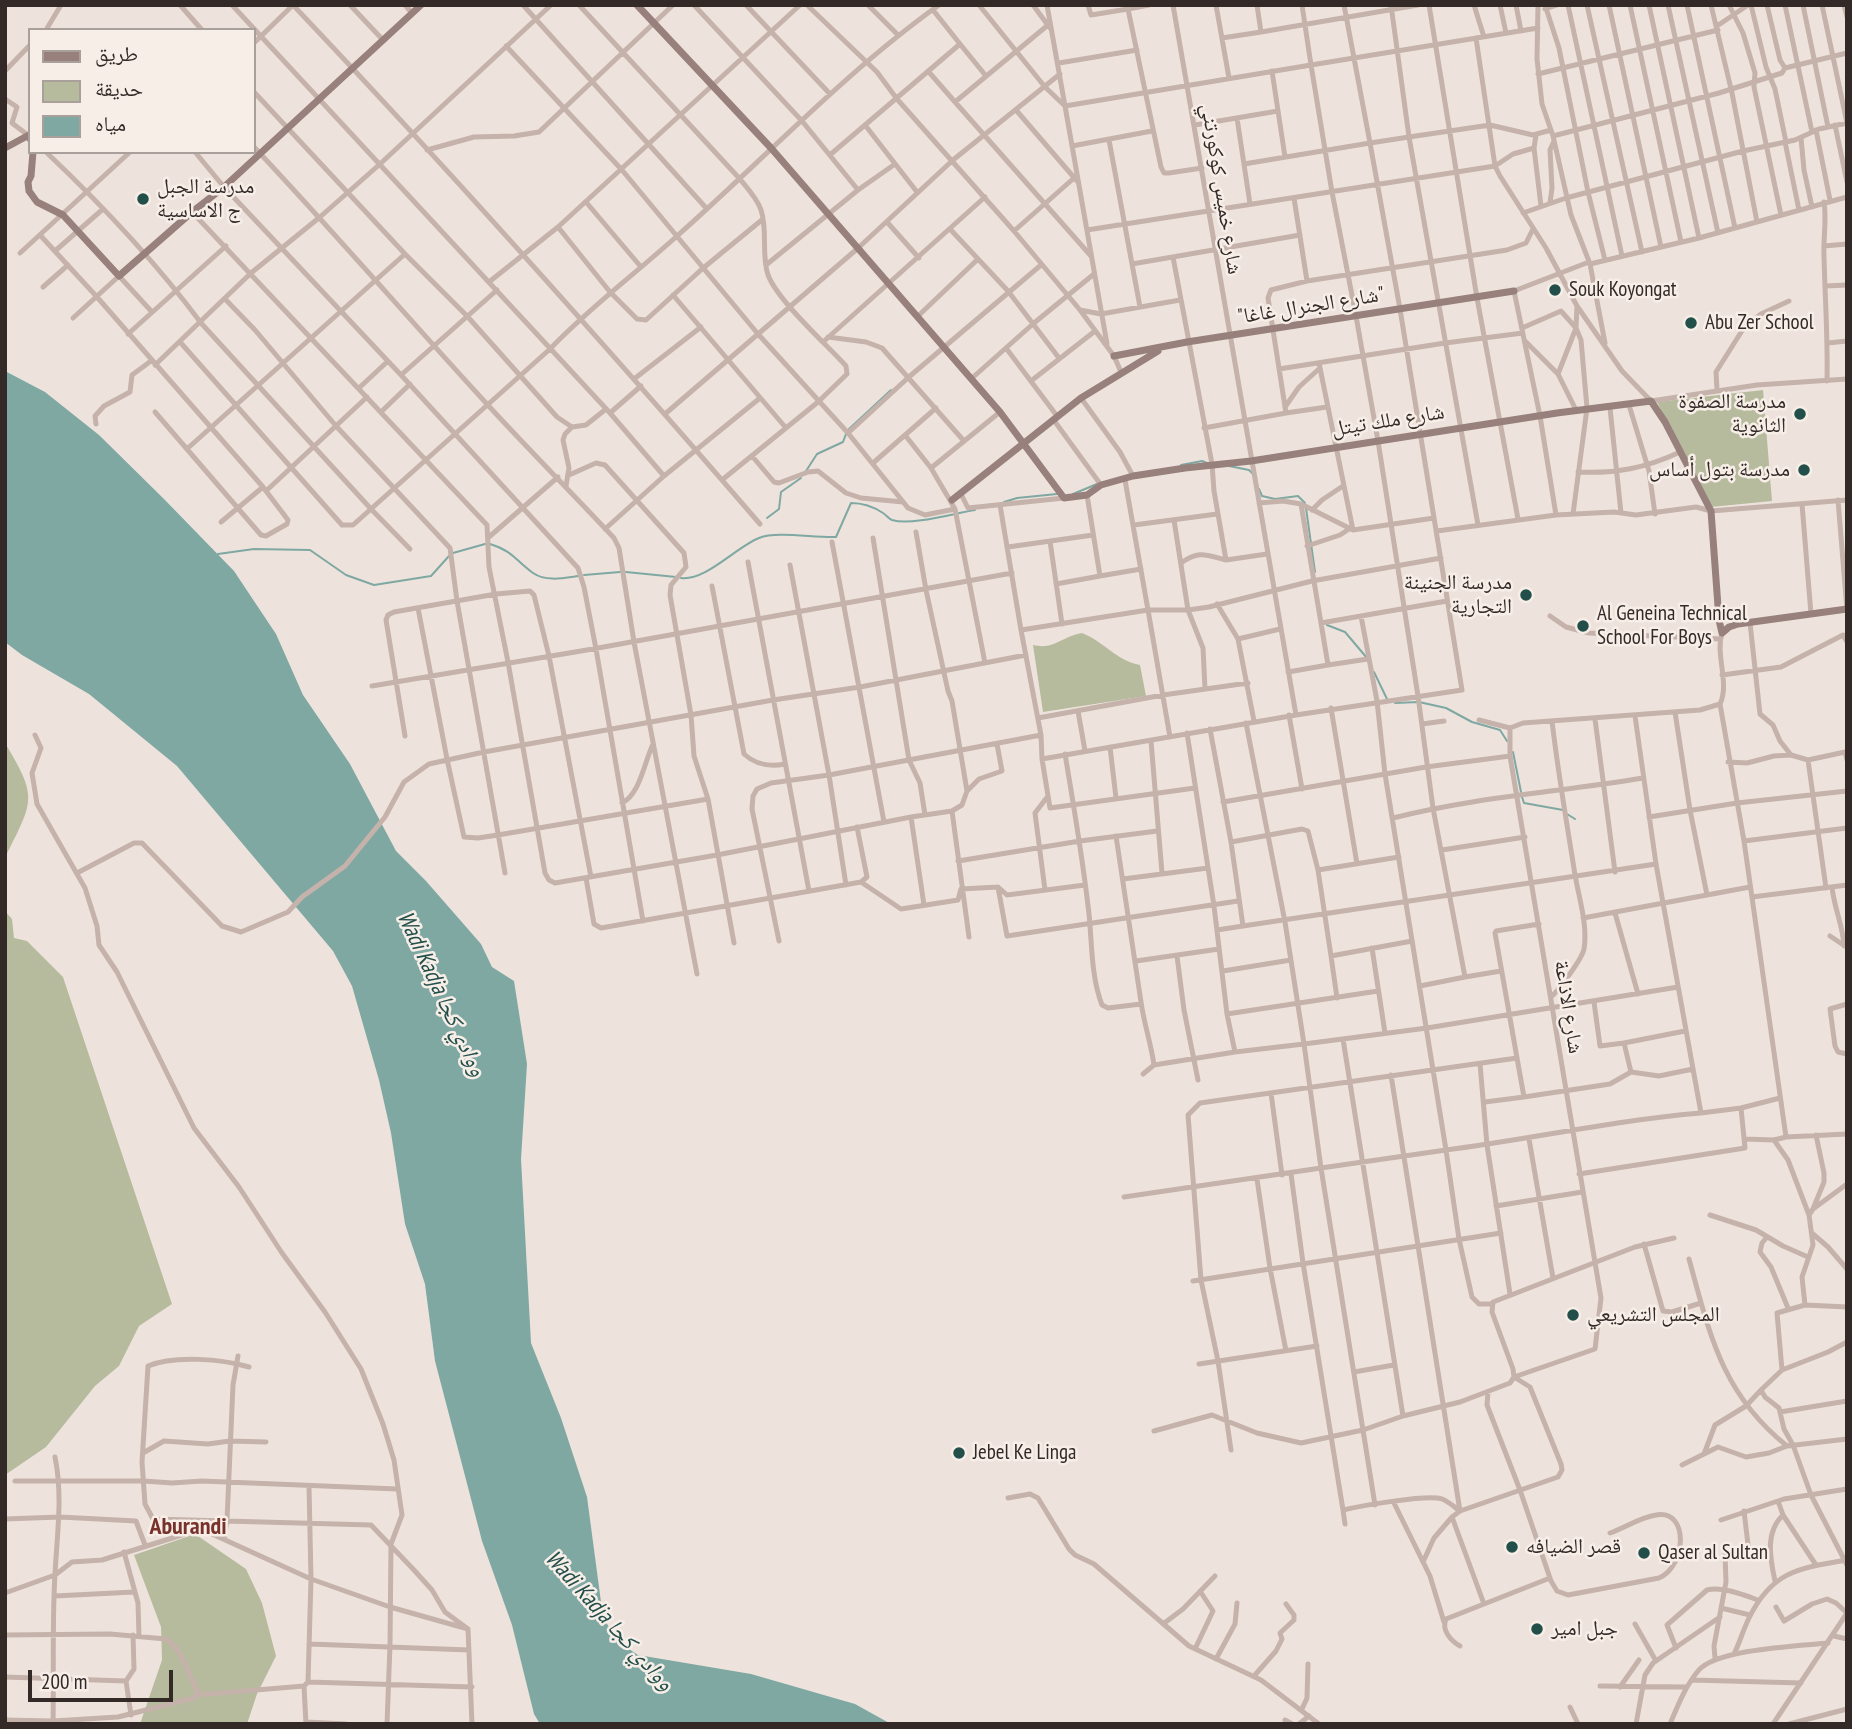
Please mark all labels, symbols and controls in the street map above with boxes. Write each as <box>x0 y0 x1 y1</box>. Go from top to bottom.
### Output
legend <box>28 28 256 154</box>
text: طريق <box>95 40 138 67</box>
text: حديقة <box>95 75 143 102</box>
street label: شارع خميس كوكورتني <box>1195 102 1247 276</box>
text: مياه <box>95 110 126 137</box>
place label: مدرسة الجبل ج الاساسية <box>157 174 254 224</box>
marker: مدرسة الجبل ج الاساسية <box>135 191 151 207</box>
place label: Souk Koyongat <box>1569 277 1677 303</box>
street label: "شارع الجنرال غاغا" <box>1236 282 1386 330</box>
marker: Souk Koyongat <box>1547 282 1563 298</box>
place label: Abu Zer School <box>1705 310 1814 336</box>
marker: Abu Zer School <box>1683 315 1699 331</box>
place label: مدرسة الصفوة الثانوية <box>1678 389 1786 439</box>
street label: شارع ملك تيتل <box>1330 400 1446 442</box>
marker: مدرسة الصفوة الثانوية <box>1792 406 1808 422</box>
place label: مدرسة بتول أساس <box>1649 457 1790 483</box>
marker: مدرسة بتول أساس <box>1796 462 1812 478</box>
place label: مدرسة الجنينة التجارية <box>1404 570 1512 620</box>
marker: مدرسة الجنينة التجارية <box>1518 587 1534 603</box>
place label: Al Geneina Technical School For Boys <box>1597 601 1747 651</box>
marker: Al Geneina Technical School For Boys <box>1575 618 1591 634</box>
water label: Wadi Kadja ووادي كجا <box>391 907 491 1081</box>
street label: شارع الاذاعة <box>1548 959 1588 1055</box>
place label: المجلس التشريعي <box>1587 1302 1720 1328</box>
marker: المجلس التشريعي <box>1565 1307 1581 1323</box>
place label: Jebel Ke Linga <box>973 1440 1076 1466</box>
marker: Jebel Ke Linga <box>951 1445 967 1461</box>
district label: Aburandi <box>149 1513 227 1541</box>
place label: قصر الضيافه <box>1526 1534 1621 1560</box>
marker: قصر الضيافه <box>1504 1539 1520 1555</box>
place label: Qaser al Sultan <box>1658 1540 1768 1566</box>
water label: Wadi Kadja ووادي كجا <box>539 1545 679 1697</box>
marker: Qaser al Sultan <box>1636 1545 1652 1561</box>
place label: جبل امير <box>1551 1616 1618 1642</box>
marker: جبل امير <box>1529 1621 1545 1637</box>
scale bar <box>32 1656 177 1700</box>
text: 200 m <box>41 1668 87 1695</box>

